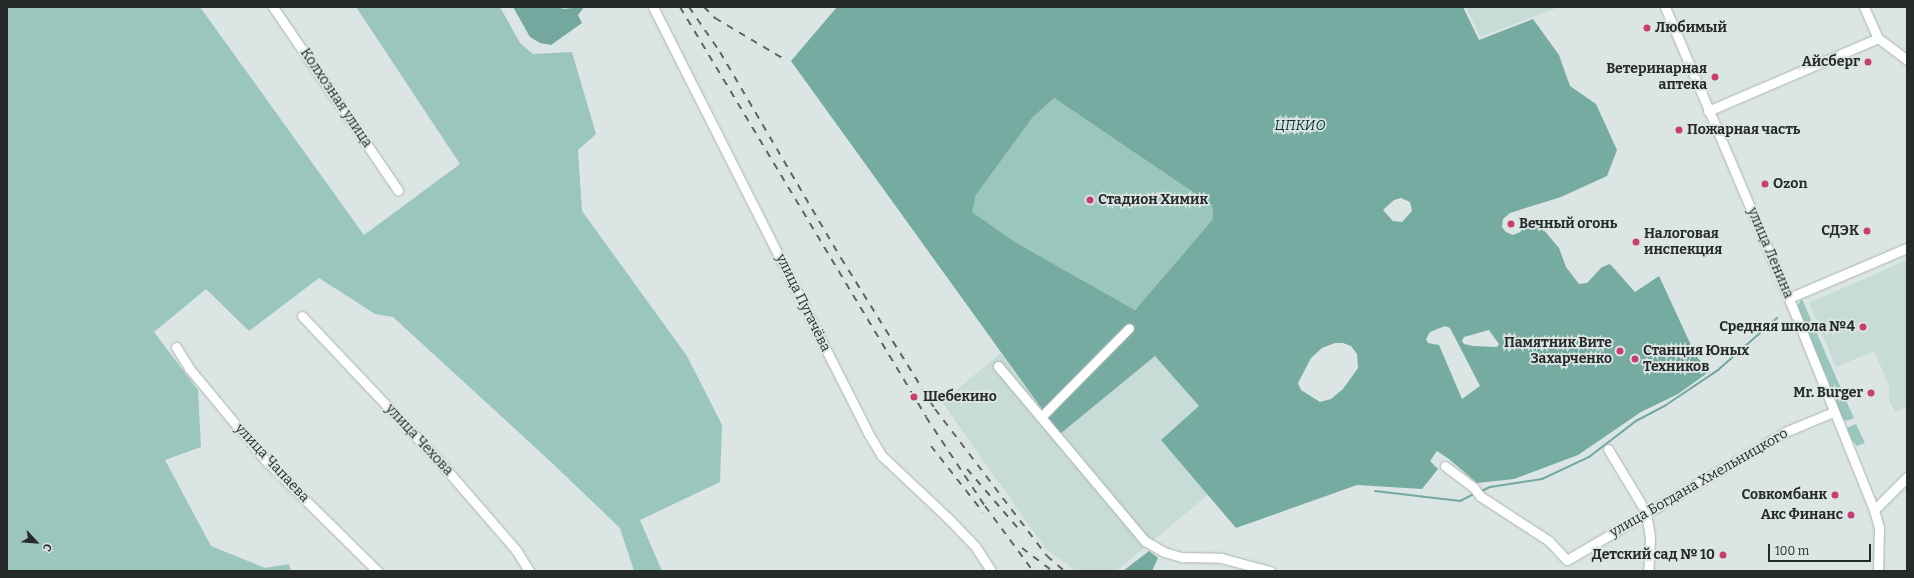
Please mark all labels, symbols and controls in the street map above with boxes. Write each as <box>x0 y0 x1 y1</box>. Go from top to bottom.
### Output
place label: Любимый <box>1655 20 1727 36</box>
marker: Любимый <box>1642 23 1652 33</box>
street label: Колхозная улица <box>297 45 375 151</box>
place label: Айсберг <box>1802 54 1860 70</box>
marker: Айсберг <box>1863 57 1873 67</box>
place label: Ветеринарная аптека <box>1606 61 1707 94</box>
marker: Ветеринарная аптека <box>1710 72 1720 82</box>
park label: ЦПКИО <box>1274 118 1326 134</box>
place label: Пожарная часть <box>1687 122 1800 138</box>
marker: Пожарная часть <box>1674 125 1684 135</box>
place label: Ozon <box>1773 176 1807 192</box>
marker: Ozon <box>1760 179 1770 189</box>
place label: Стадион Химик <box>1098 192 1208 208</box>
marker: Стадион Химик <box>1085 195 1095 205</box>
street label: улица Ленина <box>1743 205 1797 301</box>
place label: Вечный огонь <box>1519 216 1617 232</box>
marker: Вечный огонь <box>1506 219 1516 229</box>
place label: СДЭК <box>1821 223 1859 239</box>
place label: Налоговая инспекция <box>1644 226 1722 258</box>
marker: СДЭК <box>1862 226 1872 236</box>
marker: Налоговая инспекция <box>1631 237 1641 247</box>
street label: улица Пугачёва <box>772 251 834 355</box>
place label: Средняя школа №4 <box>1719 319 1855 335</box>
marker: Средняя школа №4 <box>1858 322 1868 332</box>
place label: Памятник Вите Захарченко <box>1504 335 1612 368</box>
place label: Станция Юных Техников <box>1643 343 1749 376</box>
marker: Памятник Вите Захарченко <box>1615 346 1625 356</box>
marker: Станция Юных Техников <box>1630 354 1640 364</box>
place label: Mr. Burger <box>1793 385 1863 401</box>
marker: Mr. Burger <box>1866 388 1876 398</box>
place label: Шебекино <box>923 389 997 405</box>
marker: Шебекино <box>908 391 920 403</box>
street label: улица Чехова <box>382 401 456 479</box>
street label: улица Чапаева <box>231 420 313 506</box>
street label: улица Богдана Хмельницкого <box>1607 425 1791 541</box>
place label: Совкомбанк <box>1741 487 1827 503</box>
marker: Совкомбанк <box>1830 490 1840 500</box>
place label: Акс Финанс <box>1761 507 1843 523</box>
marker: Акс Финанс <box>1846 510 1856 520</box>
north arrow <box>16 522 56 562</box>
scale bar <box>1770 536 1873 562</box>
text: С <box>40 541 55 553</box>
text: 100 m <box>1775 544 1809 558</box>
place label: Детский сад № 10 <box>1592 547 1715 563</box>
marker: Детский сад № 10 <box>1718 550 1728 560</box>

